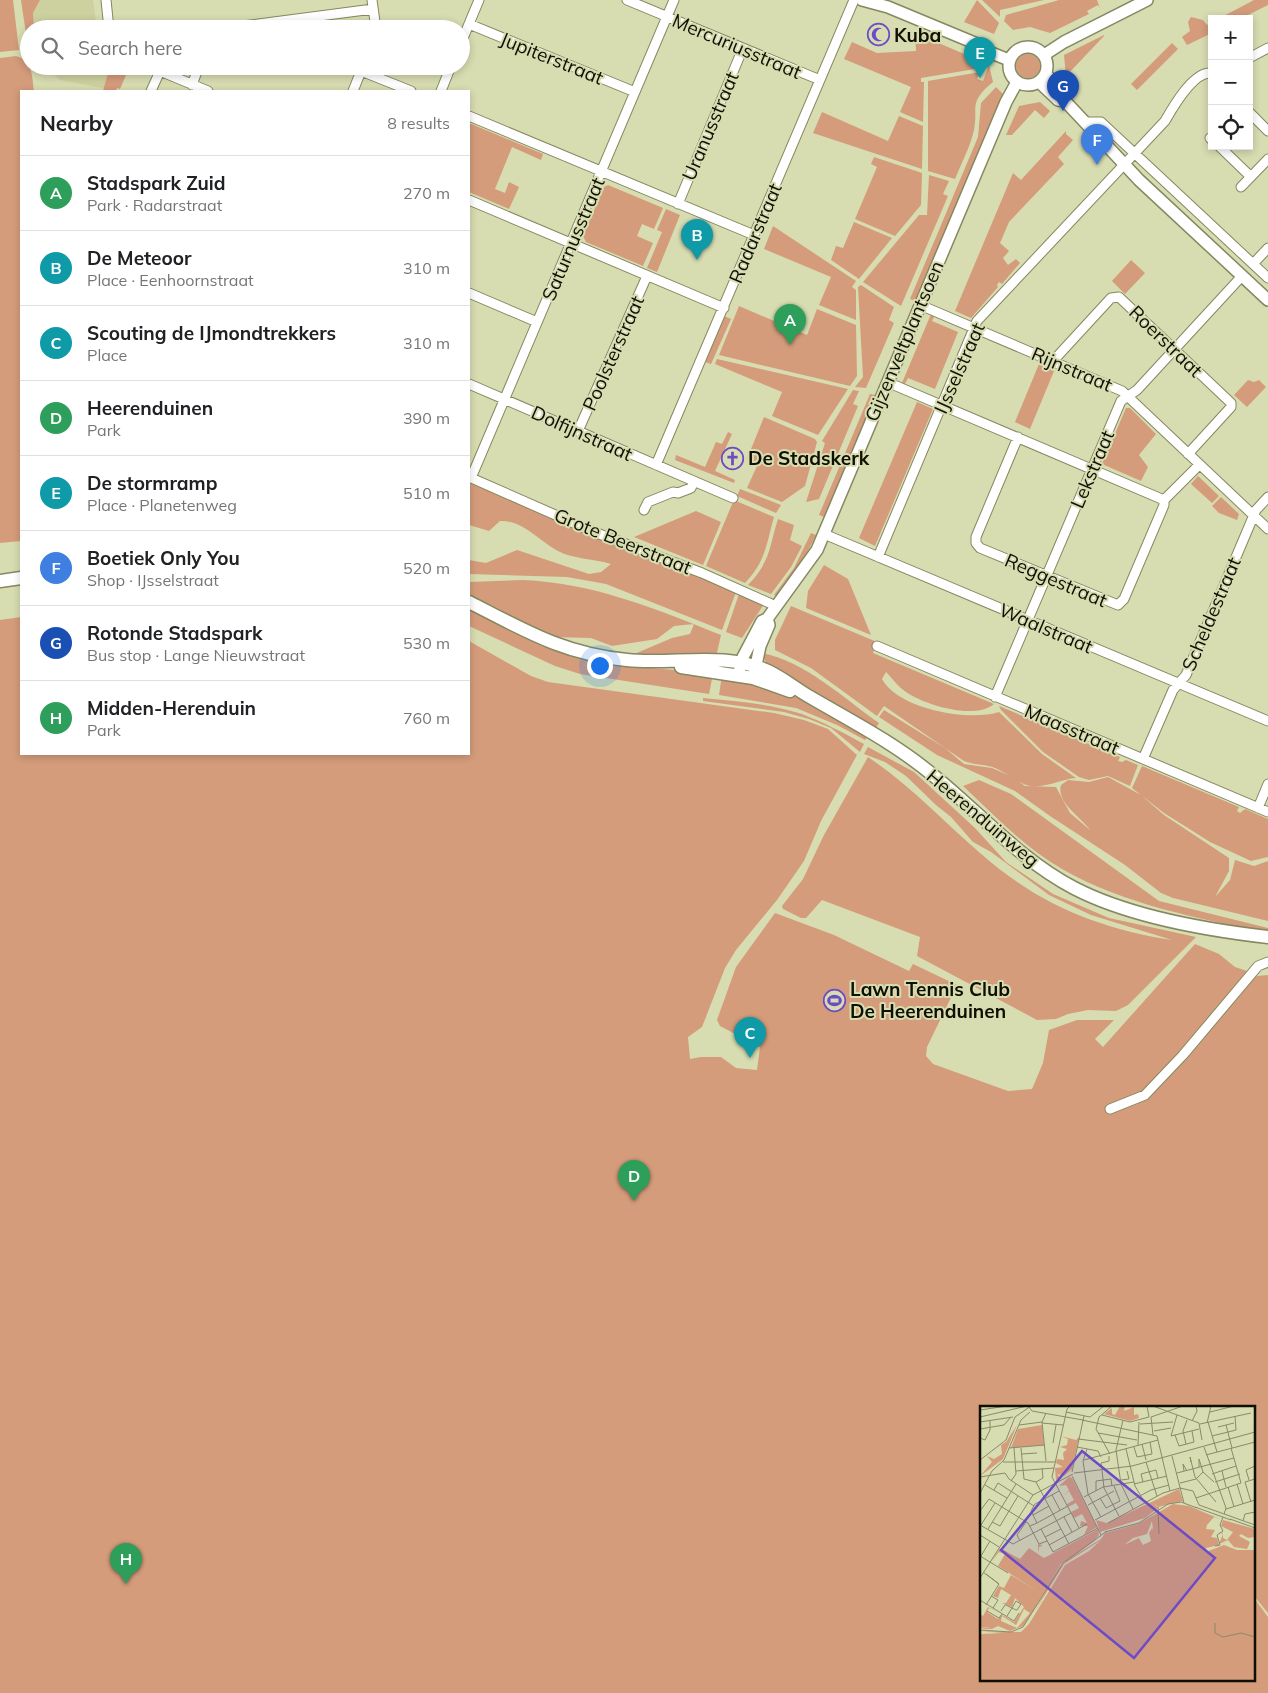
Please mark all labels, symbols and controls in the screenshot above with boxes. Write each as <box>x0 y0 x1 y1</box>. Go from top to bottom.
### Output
street label: Mercuriusstraat <box>669 8 805 84</box>
map controls <box>1208 15 1253 150</box>
button: + <box>1208 15 1253 60</box>
search box <box>20 20 470 75</box>
mosque icon: Kuba <box>866 23 890 47</box>
place label: Kuba <box>894 23 941 47</box>
street label: Jupiterstraat <box>497 26 607 90</box>
icon: search <box>38 34 66 62</box>
text: Search here <box>78 36 182 60</box>
pin: E <box>964 37 996 78</box>
button: − <box>1208 60 1253 105</box>
street label: Uranusstraat <box>676 68 744 184</box>
pin: G <box>1047 70 1079 111</box>
button: locate <box>1208 105 1253 150</box>
text: Nearby <box>40 110 113 136</box>
text: 8 results <box>387 113 450 133</box>
pin: F <box>1081 124 1113 165</box>
text: Stadspark Zuid <box>87 171 226 195</box>
street label: Saturnusstraat <box>536 173 610 304</box>
street label: Radarstraat <box>723 179 787 287</box>
text: A <box>50 183 62 203</box>
text: 270 m <box>403 183 450 203</box>
text: Park · Radarstraat <box>87 195 222 215</box>
pin: B <box>681 219 713 260</box>
text: De Meteoor <box>87 246 191 270</box>
street label: Gijzenveltplantsoen <box>859 257 949 425</box>
text: B <box>50 258 62 278</box>
text: 310 m <box>403 258 450 278</box>
text: Place · Eenhoornstraat <box>87 270 254 290</box>
street label: Poolsterstraat <box>577 291 649 414</box>
street label: Roerstraat <box>1124 300 1208 382</box>
pin: A <box>774 304 806 345</box>
street label: IJsselstraat <box>928 318 990 417</box>
text: Scouting de IJmondtrekkers <box>87 321 336 345</box>
text: C <box>51 333 61 353</box>
text: 310 m <box>403 333 450 353</box>
street label: Rijnstraat <box>1028 341 1116 397</box>
text: Place <box>87 345 127 365</box>
text: Heerenduinen <box>87 396 213 420</box>
street label: Dolfijnstraat <box>528 400 637 466</box>
text: D <box>50 408 62 428</box>
text: 390 m <box>403 408 450 428</box>
text: Park <box>87 420 121 440</box>
street label: Lekstraat <box>1065 426 1119 512</box>
church icon: De Stadskerk <box>720 446 744 470</box>
place label: De Stadskerk <box>748 446 870 470</box>
text: De stormramp <box>87 471 217 495</box>
text: E <box>51 483 61 503</box>
text: 510 m <box>403 483 450 503</box>
text: Place · Planetenweg <box>87 495 237 515</box>
street label: Grote Beerstraat <box>551 503 695 580</box>
text: Boetiek Only You <box>87 546 240 570</box>
street label: Reggestraat <box>1001 548 1111 612</box>
street label: Scheldestraat <box>1176 553 1246 674</box>
text: F <box>51 558 61 578</box>
text: 520 m <box>403 558 450 578</box>
text: Shop · IJsselstraat <box>87 570 219 590</box>
street label: Waalstraat <box>995 597 1097 659</box>
text: Rotonde Stadspark <box>87 621 262 645</box>
text: G <box>50 633 62 653</box>
text: 530 m <box>403 633 450 653</box>
text: Bus stop · Lange Nieuwstraat <box>87 645 305 665</box>
your location <box>587 653 613 679</box>
text: Midden-Herenduin <box>87 696 256 720</box>
street label: Maasstraat <box>1021 698 1123 760</box>
text: H <box>50 708 62 728</box>
text: 760 m <box>403 708 450 728</box>
text: Park <box>87 720 121 740</box>
street label: Heerenduinweg <box>922 764 1044 872</box>
place label: Lawn Tennis Club De Heerenduinen <box>850 977 1010 1023</box>
sports icon: Lawn Tennis Club De Heerenduinen <box>822 988 846 1012</box>
pin: C <box>734 1017 766 1058</box>
pin: D <box>618 1160 650 1201</box>
inset map <box>980 1406 1256 1680</box>
pin: H <box>110 1543 142 1584</box>

